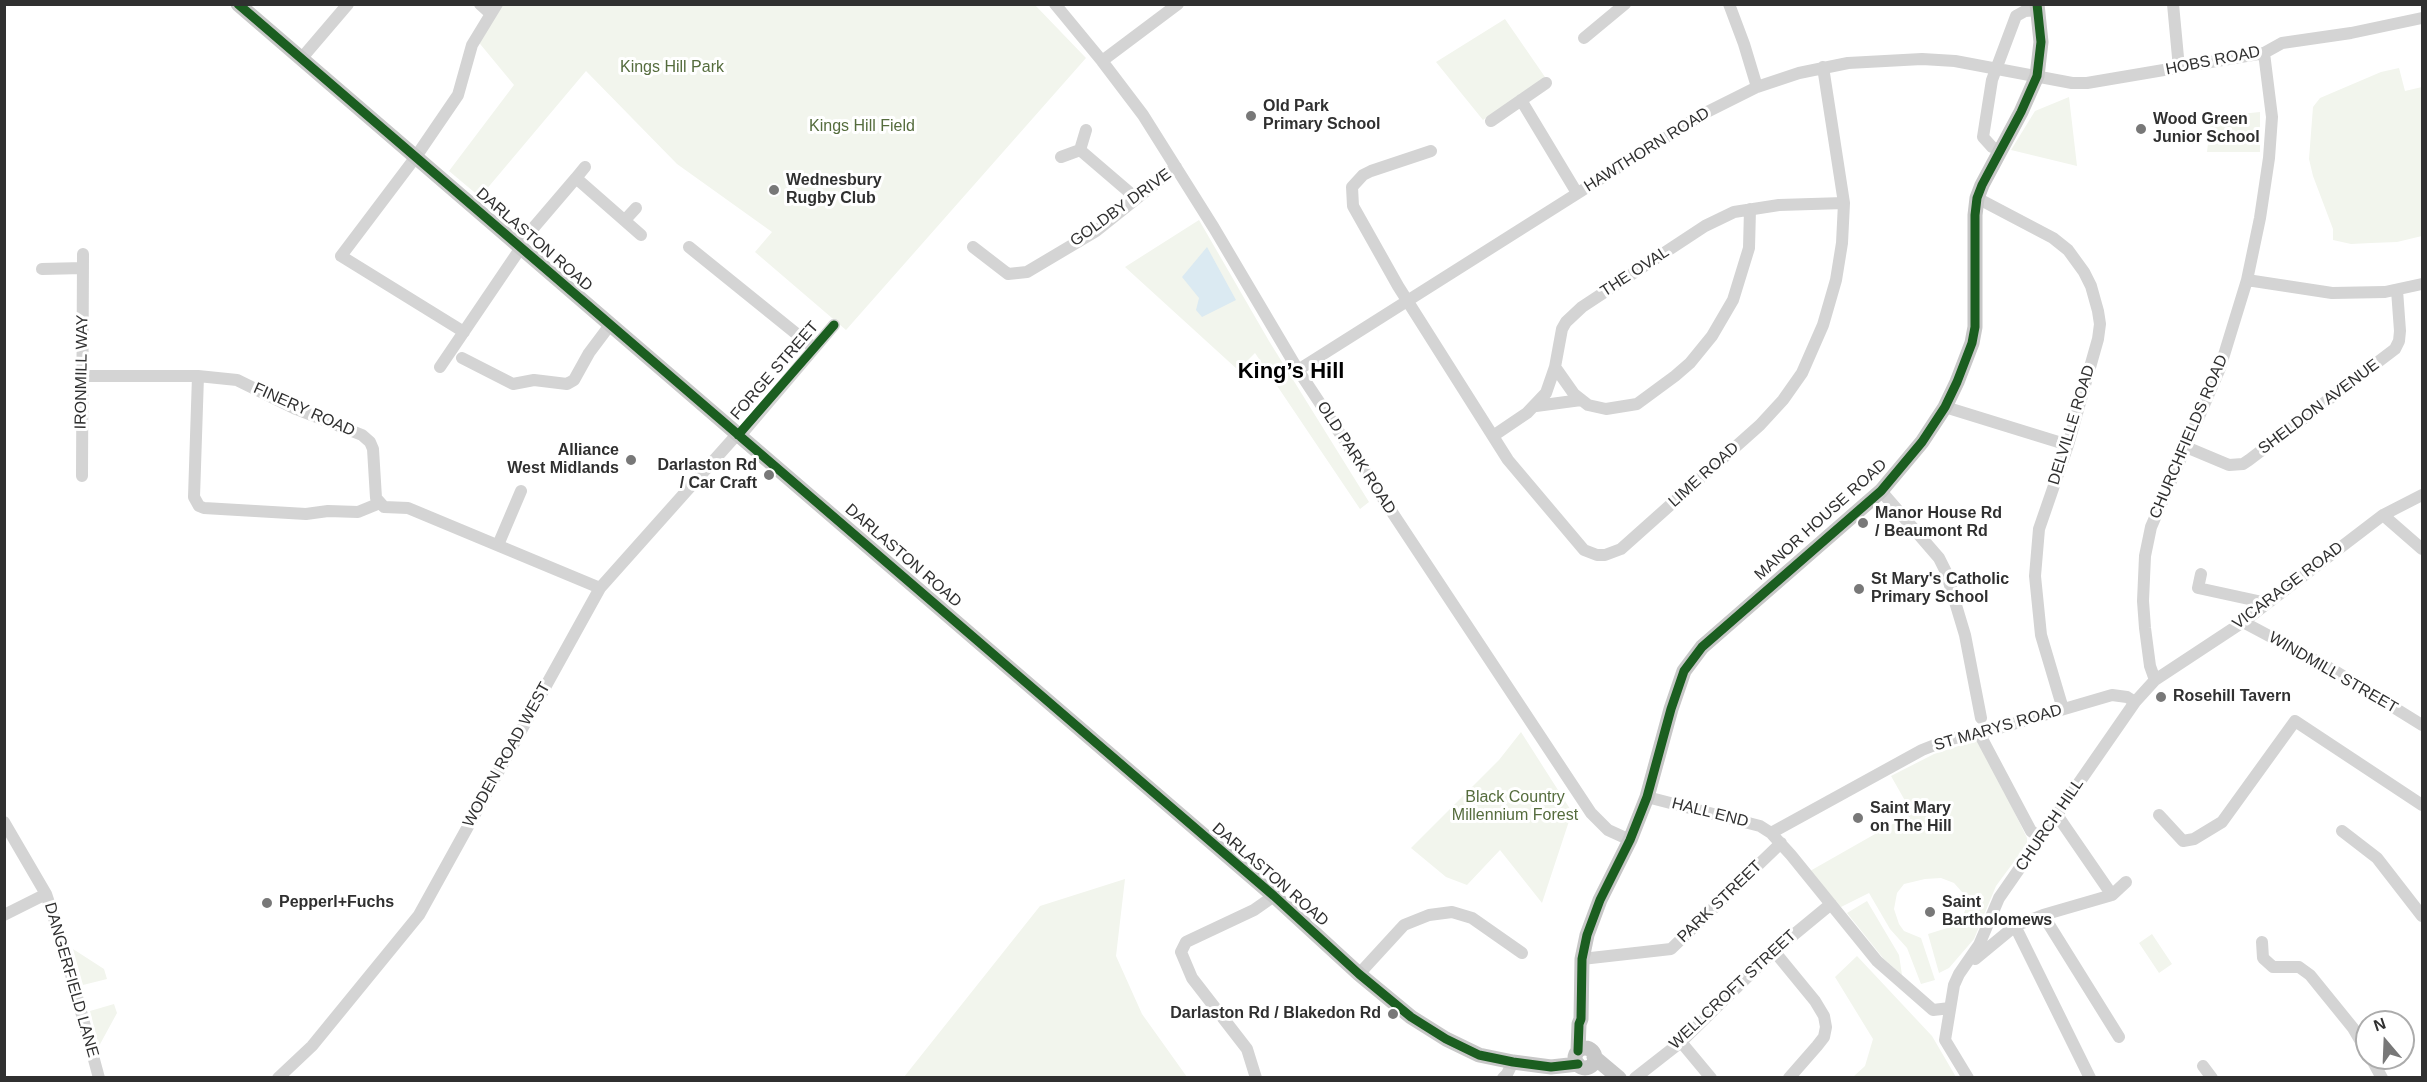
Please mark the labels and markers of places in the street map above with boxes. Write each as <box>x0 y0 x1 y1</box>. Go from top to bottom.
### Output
place label: Old Park Primary School <box>1263 97 1380 135</box>
marker: Old Park Primary School <box>1244 109 1258 123</box>
place label: Wood Green Junior School <box>2153 110 2260 148</box>
marker: Wood Green Junior School <box>2134 122 2148 136</box>
place label: Wednesbury Rugby Club <box>786 171 882 209</box>
marker: Wednesbury Rugby Club <box>767 183 781 197</box>
place label: Alliance West Midlands <box>507 441 619 479</box>
marker: Alliance West Midlands <box>624 453 638 467</box>
place label: Darlaston Rd / Car Craft <box>657 456 757 494</box>
marker: Darlaston Rd / Car Craft <box>762 468 776 482</box>
place label: Manor House Rd / Beaumont Rd <box>1875 504 2002 542</box>
marker: Manor House Rd / Beaumont Rd <box>1856 516 1870 530</box>
place label: St Mary's Catholic Primary School <box>1871 570 2009 608</box>
marker: St Mary's Catholic Primary School <box>1852 582 1866 596</box>
place label: Rosehill Tavern <box>2173 687 2291 707</box>
marker: Rosehill Tavern <box>2154 690 2168 704</box>
place label: Saint Mary on The Hill <box>1870 799 1952 837</box>
marker: Saint Mary on The Hill <box>1851 811 1865 825</box>
place label: Pepperl+Fuchs <box>279 893 394 913</box>
place label: Saint Bartholomews <box>1942 893 2052 931</box>
marker: Pepperl+Fuchs <box>260 896 274 910</box>
marker: Saint Bartholomews <box>1923 905 1937 919</box>
place label: Darlaston Rd / Blakedon Rd <box>1170 1004 1381 1024</box>
marker: Darlaston Rd / Blakedon Rd <box>1386 1007 1400 1021</box>

